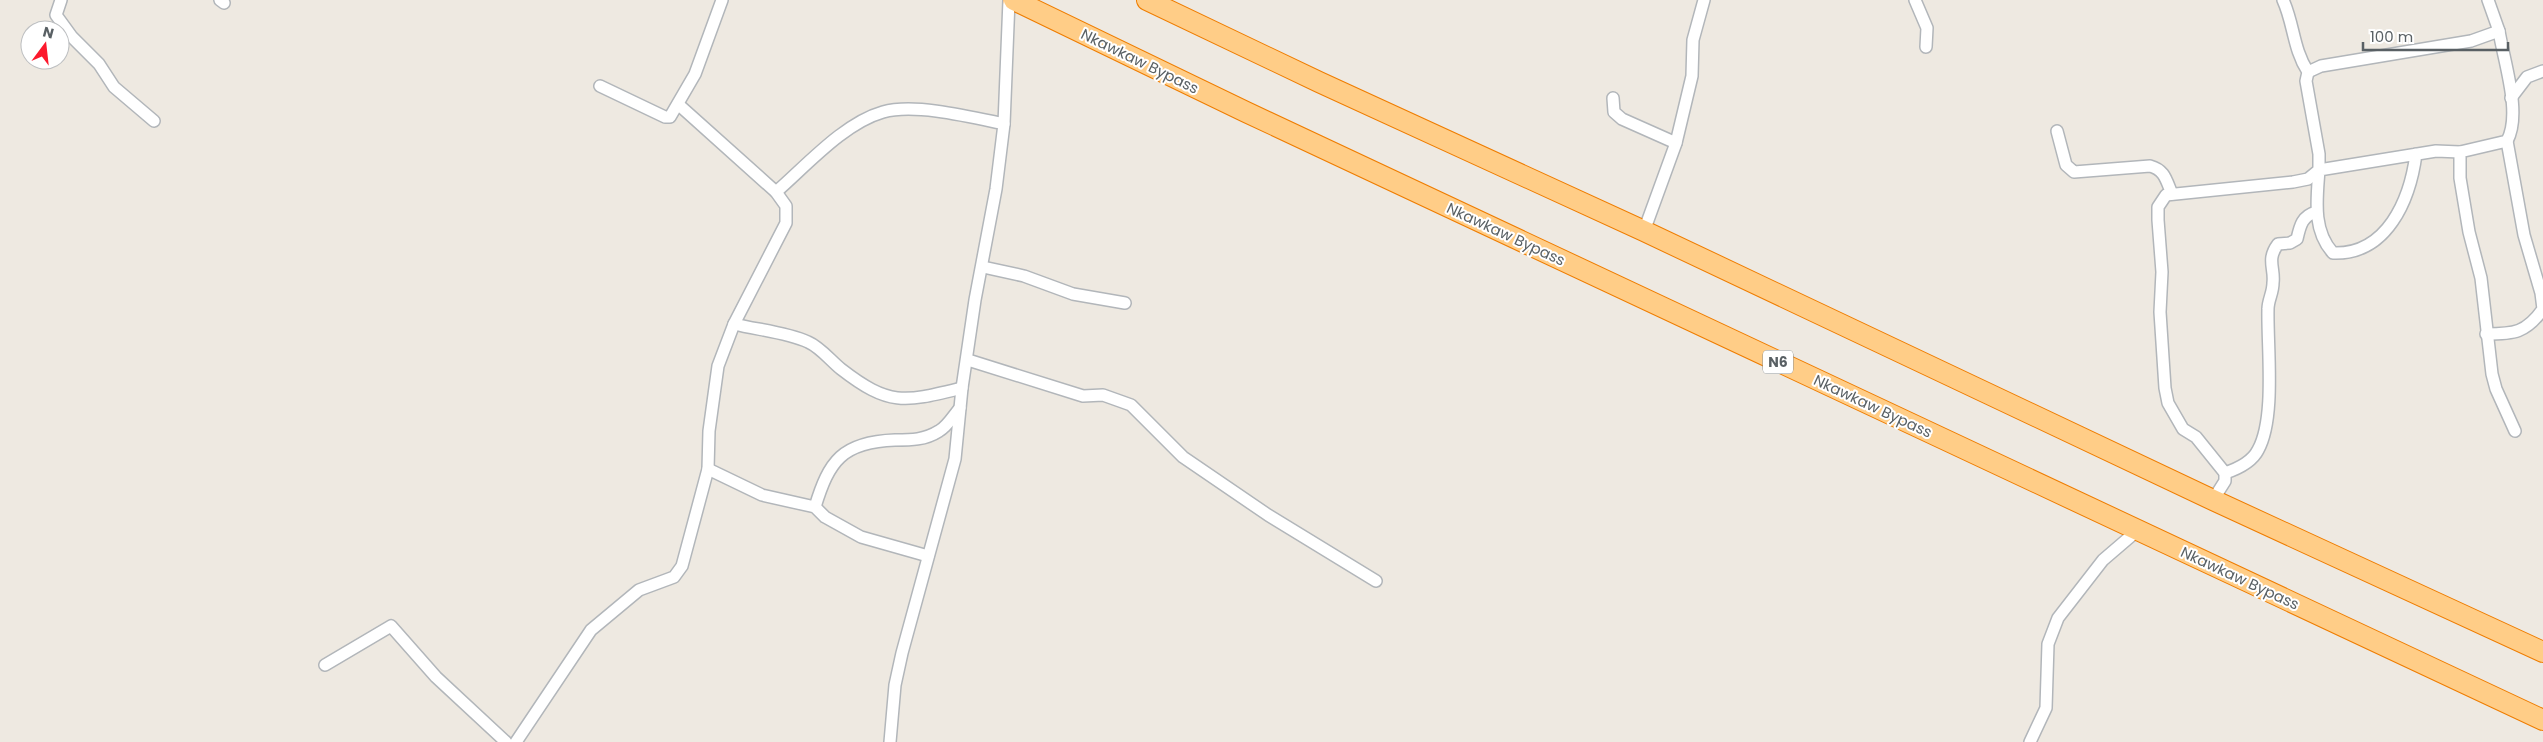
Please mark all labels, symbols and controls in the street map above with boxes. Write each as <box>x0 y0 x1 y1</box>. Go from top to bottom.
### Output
north arrow <box>20 20 70 70</box>
scale bar <box>2363 20 2508 52</box>
text: N <box>41 21 56 43</box>
street label: Nkawkaw Bypass <box>1078 23 1202 99</box>
text: 100 m <box>2370 26 2413 47</box>
street label: Nkawkaw Bypass <box>1443 197 1569 271</box>
road number: N6 <box>1763 351 1793 374</box>
street label: Nkawkaw Bypass <box>1810 369 1936 443</box>
street label: Nkawkaw Bypass <box>2177 541 2303 615</box>

